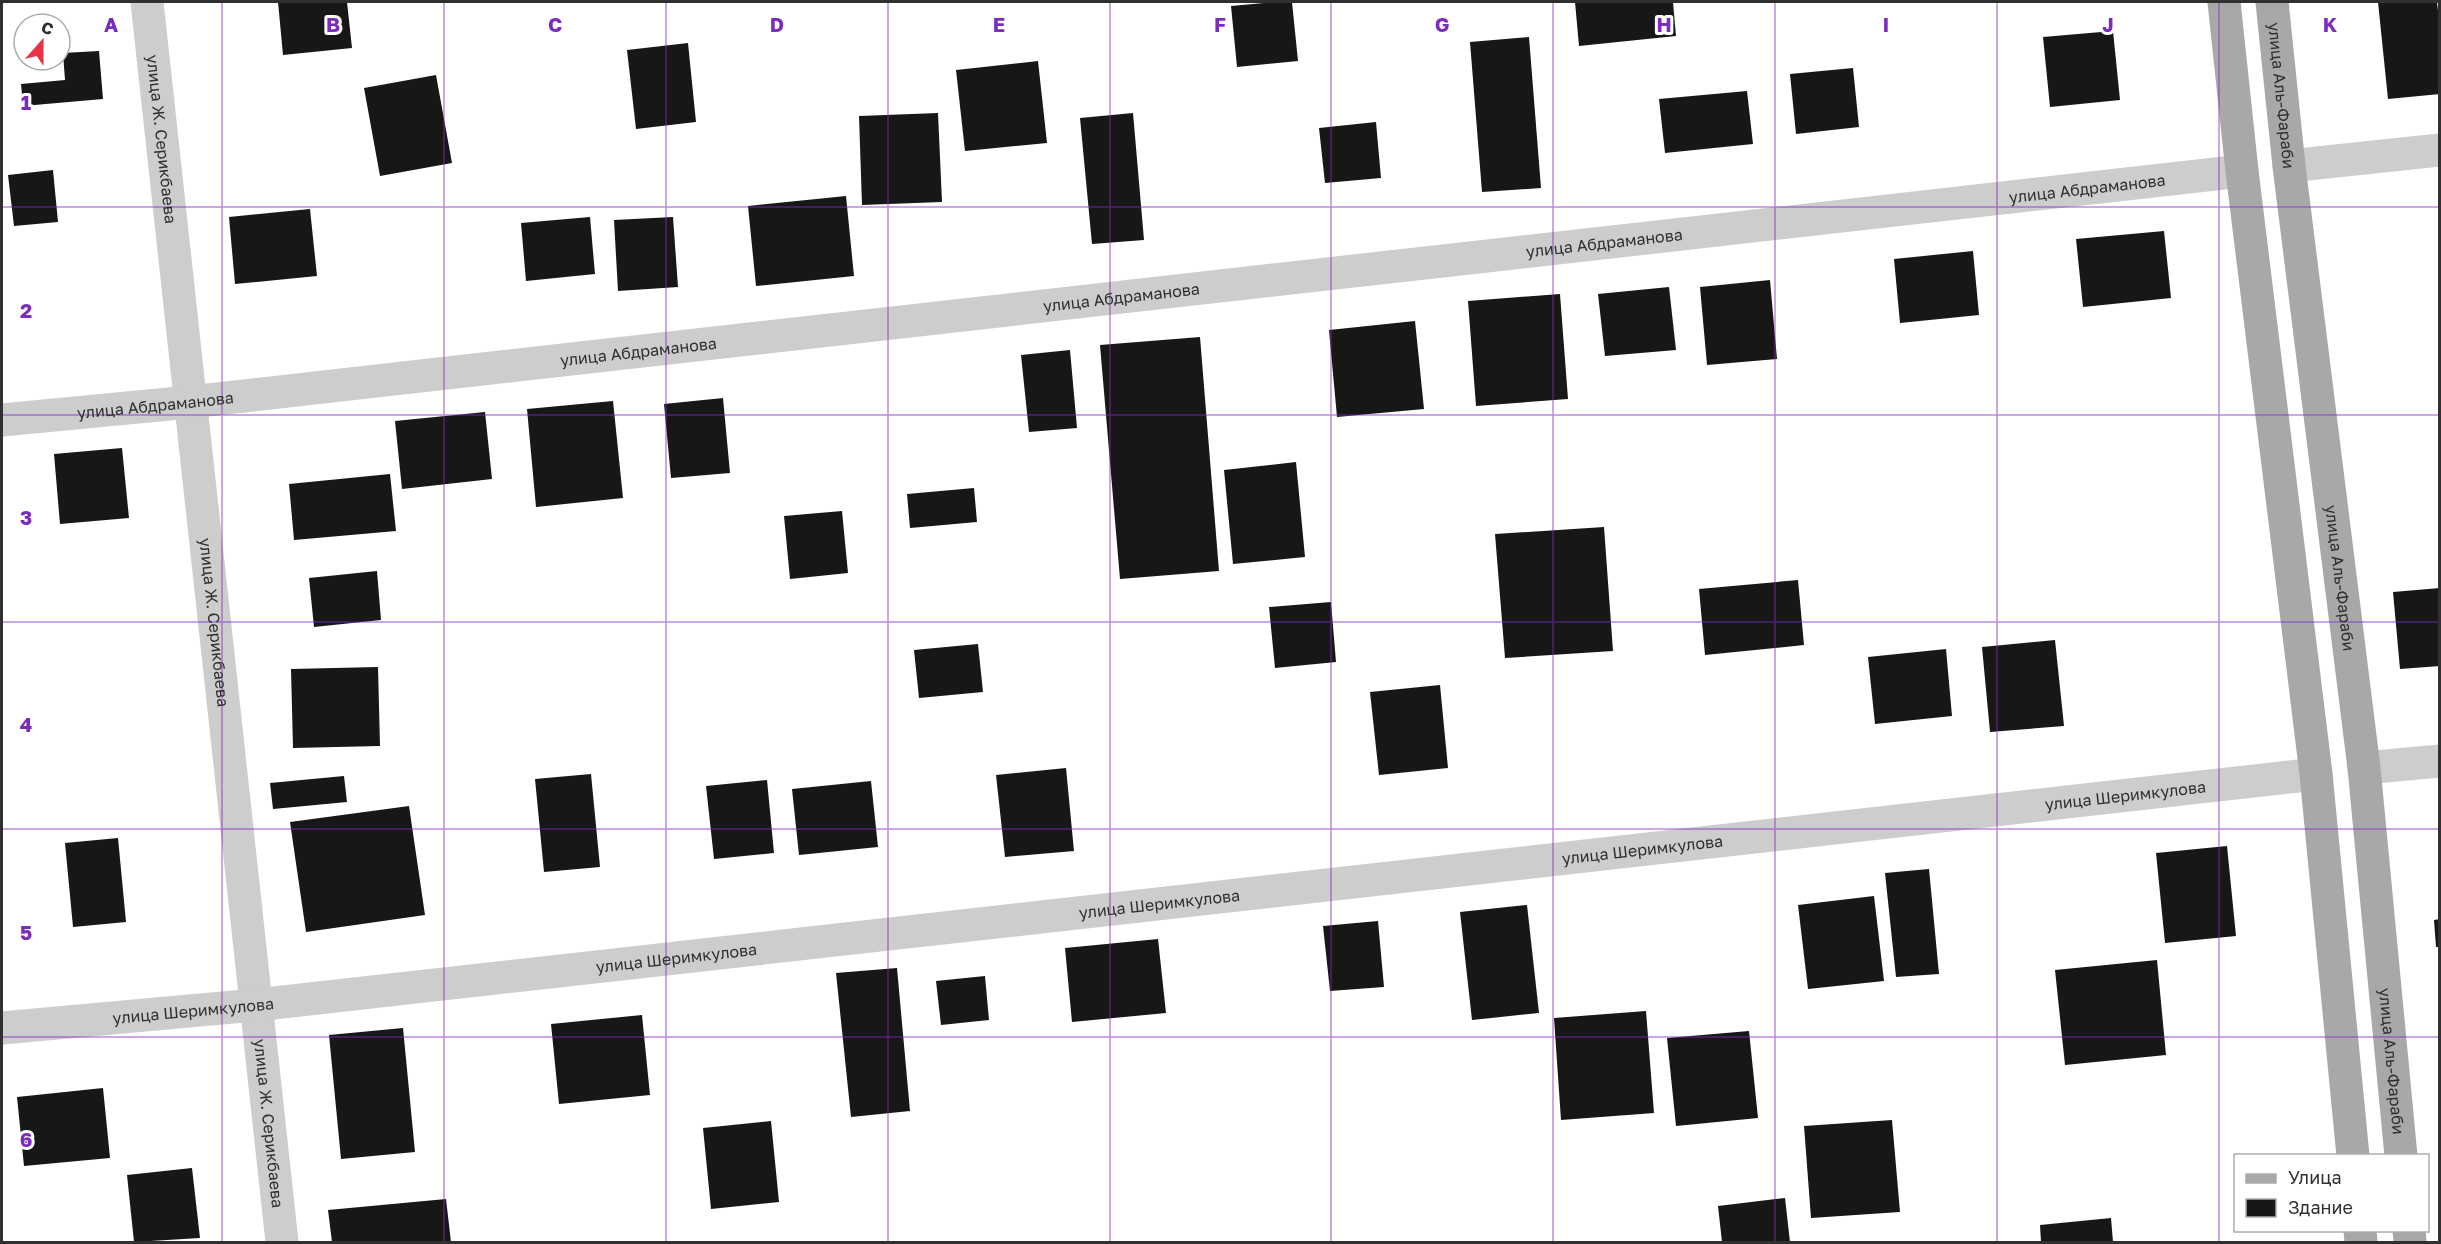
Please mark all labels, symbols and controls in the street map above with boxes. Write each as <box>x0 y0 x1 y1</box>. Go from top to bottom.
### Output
north arrow <box>12 12 72 72</box>
text: A <box>104 12 118 36</box>
text: B <box>326 12 340 36</box>
text: C <box>548 12 562 36</box>
text: D <box>770 12 784 36</box>
text: E <box>993 12 1005 36</box>
text: F <box>1214 12 1226 36</box>
text: G <box>1435 12 1449 36</box>
text: H <box>1656 12 1672 36</box>
text: I <box>1883 12 1889 36</box>
text: J <box>2102 12 2114 36</box>
text: K <box>2323 12 2338 36</box>
text: С <box>38 17 56 39</box>
street label: улица Аль-Фараби <box>2264 21 2299 170</box>
street label: улица Ж. Серикбаева <box>143 54 181 225</box>
text: 1 <box>21 90 31 114</box>
street label: улица Абдраманова <box>2008 170 2167 207</box>
street label: улица Абдраманова <box>1525 224 1684 262</box>
street label: улица Абдраманова <box>1042 278 1201 316</box>
text: 2 <box>20 298 32 322</box>
street label: улица Абдраманова <box>559 333 718 370</box>
street label: улица Абдраманова <box>76 387 235 423</box>
street label: улица Аль-Фараби <box>2321 504 2359 652</box>
text: 3 <box>20 505 32 529</box>
street label: улица Ж. Серикбаева <box>195 537 234 708</box>
text: 4 <box>20 712 32 736</box>
street label: улица Шеримкулова <box>2044 776 2207 814</box>
street label: улица Шеримкулова <box>1561 831 1724 869</box>
street label: улица Шеримкулова <box>1078 885 1241 923</box>
text: 5 <box>20 920 32 944</box>
street label: улица Шеримкулова <box>595 939 758 977</box>
street label: улица Аль-Фараби <box>2375 987 2409 1135</box>
street label: улица Шеримкулова <box>112 993 275 1028</box>
street label: улица Ж. Серикбаева <box>250 1038 288 1209</box>
text: 6 <box>20 1127 32 1151</box>
legend <box>2234 1154 2429 1232</box>
text: Улица <box>2288 1166 2342 1188</box>
text: Здание <box>2288 1196 2353 1218</box>

